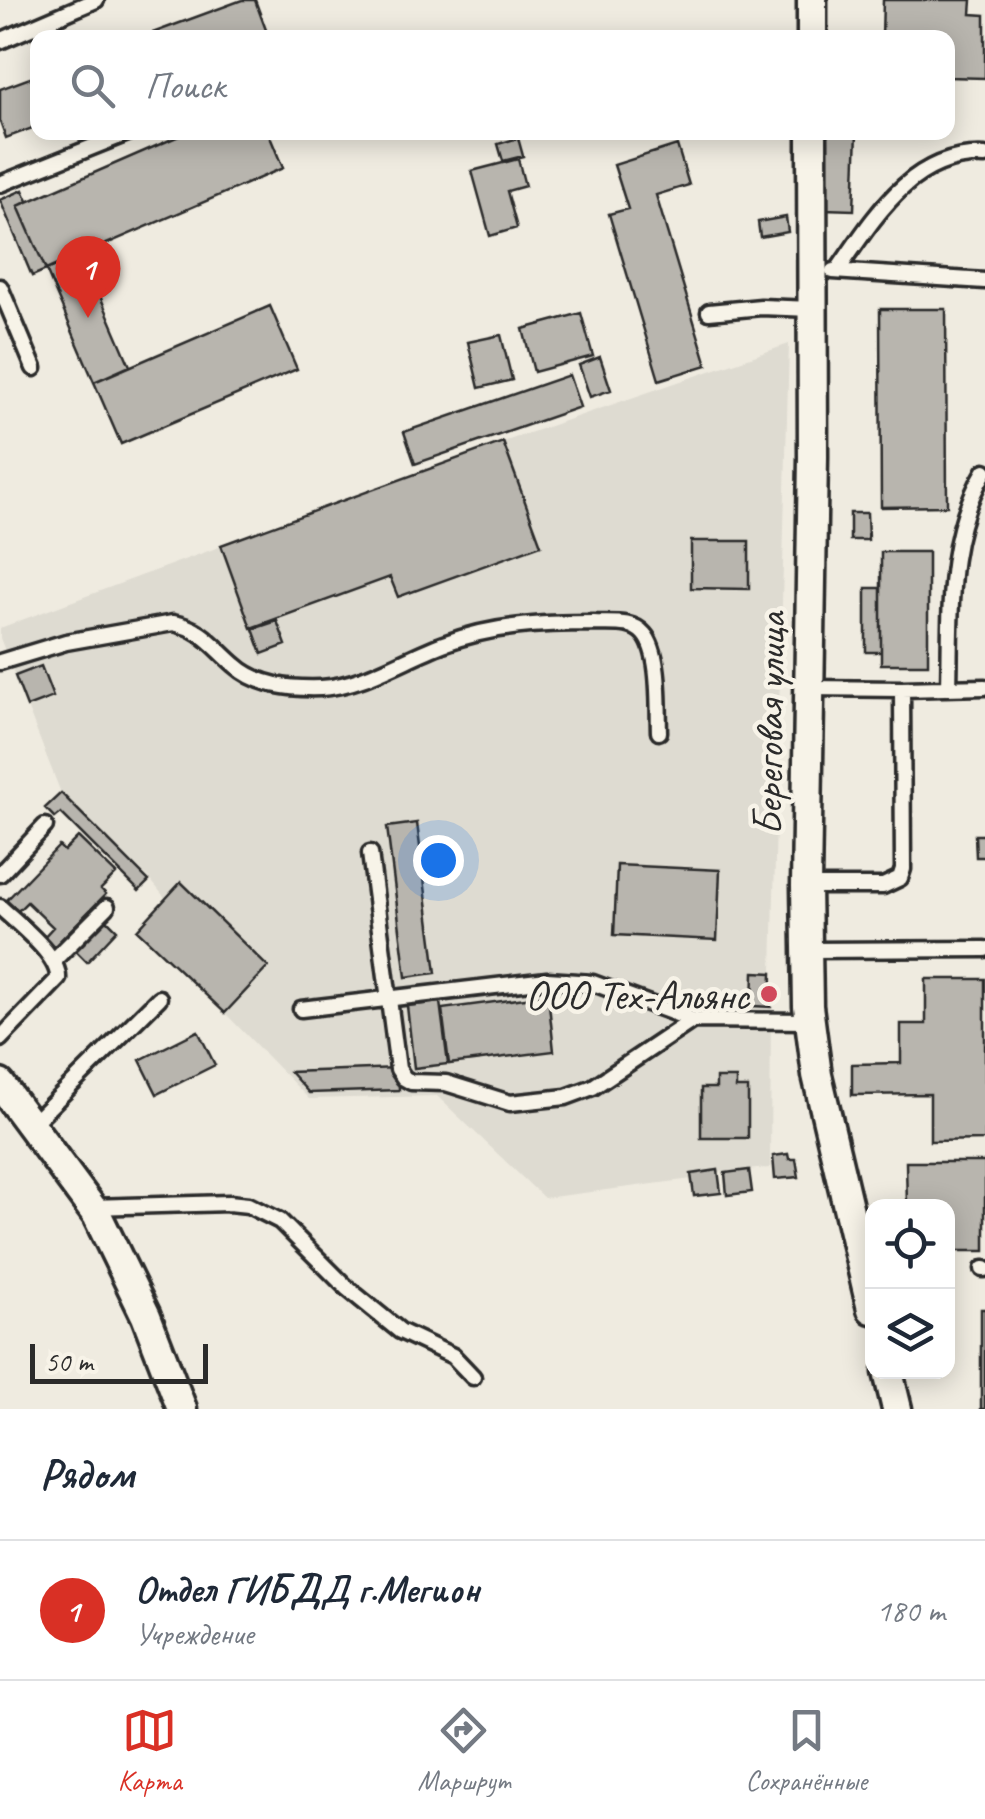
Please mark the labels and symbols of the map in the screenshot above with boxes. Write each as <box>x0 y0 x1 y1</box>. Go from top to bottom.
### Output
pin: 1 <box>56 236 120 318</box>
street label: Береговая улица <box>741 609 798 836</box>
your location <box>413 835 464 886</box>
place label: ООО Тех-Альянс <box>525 969 751 1022</box>
marker: ООО Тех-Альянс <box>758 983 780 1005</box>
scale bar <box>30 1339 208 1384</box>

